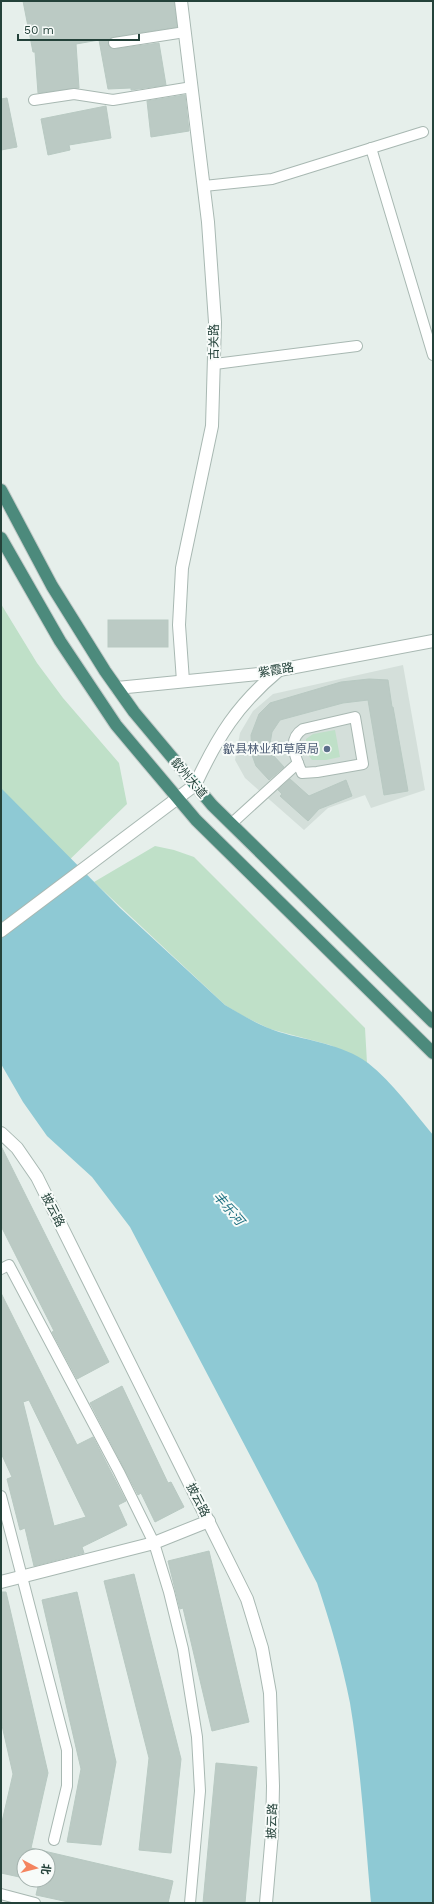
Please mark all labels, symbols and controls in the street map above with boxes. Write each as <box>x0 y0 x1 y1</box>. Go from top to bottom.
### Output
scale bar <box>18 16 139 42</box>
text: 50 m <box>24 23 54 37</box>
street label: 古关路 <box>207 324 221 360</box>
street label: 紫霞路 <box>257 660 295 680</box>
place label: 歙县林业和草原局 <box>223 742 319 756</box>
marker: 歙县林业和草原局 <box>322 744 332 754</box>
street label: 歙州大道 <box>168 755 210 801</box>
water label: 丰乐河 <box>210 1189 249 1230</box>
street label: 披云路 <box>39 1191 67 1229</box>
street label: 披云路 <box>184 1481 212 1519</box>
street label: 披云路 <box>264 1803 280 1839</box>
north arrow <box>16 1848 56 1888</box>
text: 北 <box>38 1863 53 1875</box>

